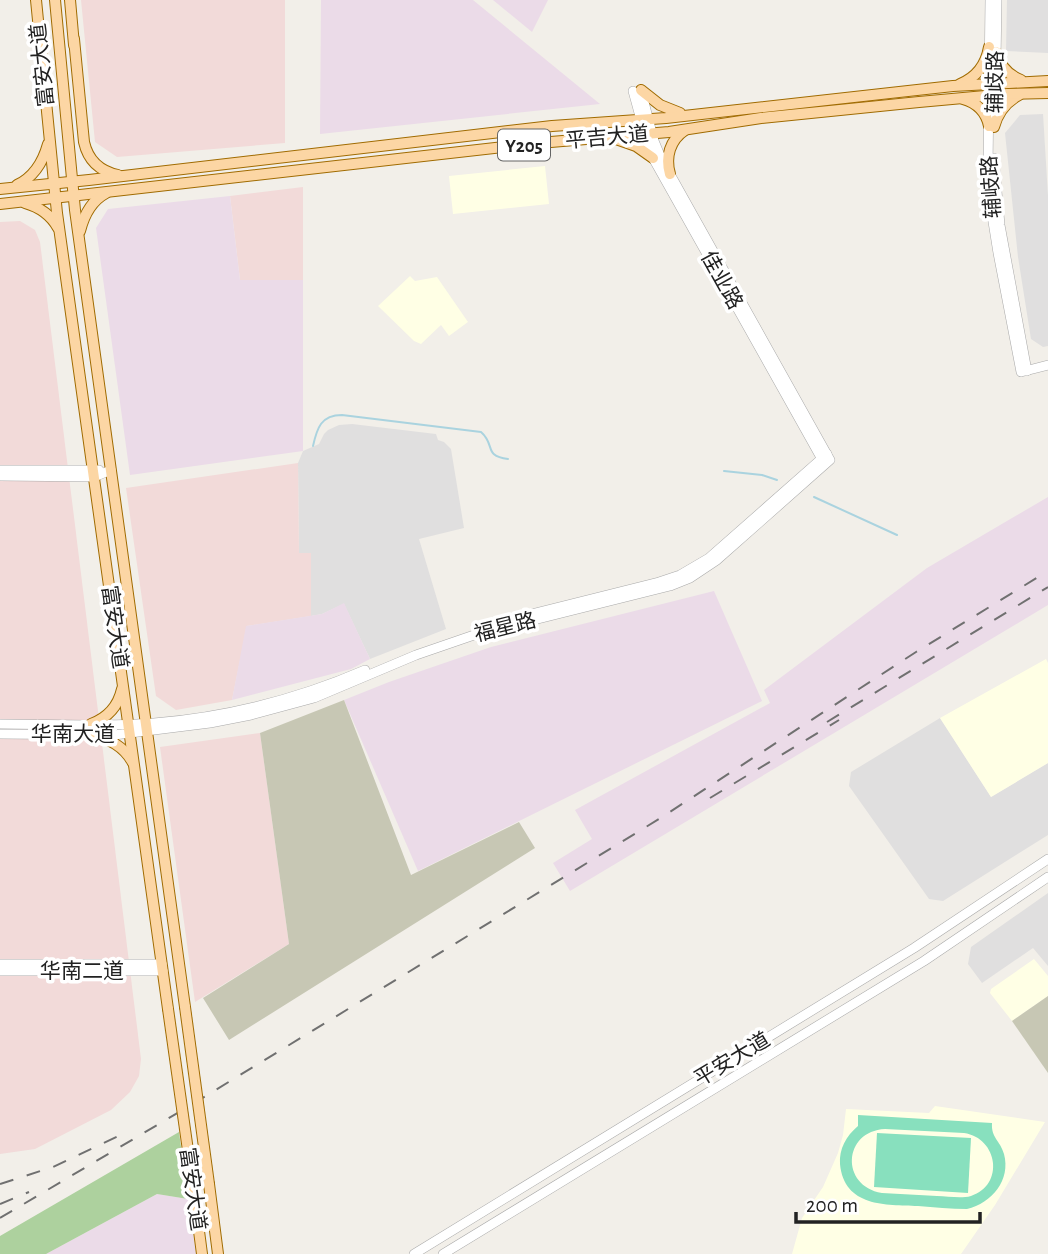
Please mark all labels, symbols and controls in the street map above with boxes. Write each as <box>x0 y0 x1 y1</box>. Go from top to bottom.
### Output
street label: 富安大道 <box>27 22 57 108</box>
street label: 辅歧路 <box>983 50 1007 114</box>
street label: 平吉大道 <box>564 122 650 152</box>
road number: Y205 <box>498 130 550 160</box>
street label: 辅岐路 <box>978 155 1004 219</box>
street label: 佳业路 <box>697 247 747 313</box>
street label: 富安大道 <box>98 584 132 670</box>
street label: 福星路 <box>472 609 538 645</box>
street label: 华南大道 <box>31 723 115 745</box>
street label: 华南二道 <box>40 960 124 982</box>
street label: 平安大道 <box>690 1028 774 1090</box>
street label: 富安大道 <box>176 1146 210 1232</box>
scale bar <box>796 1180 980 1224</box>
text: 200 m <box>806 1195 858 1216</box>

